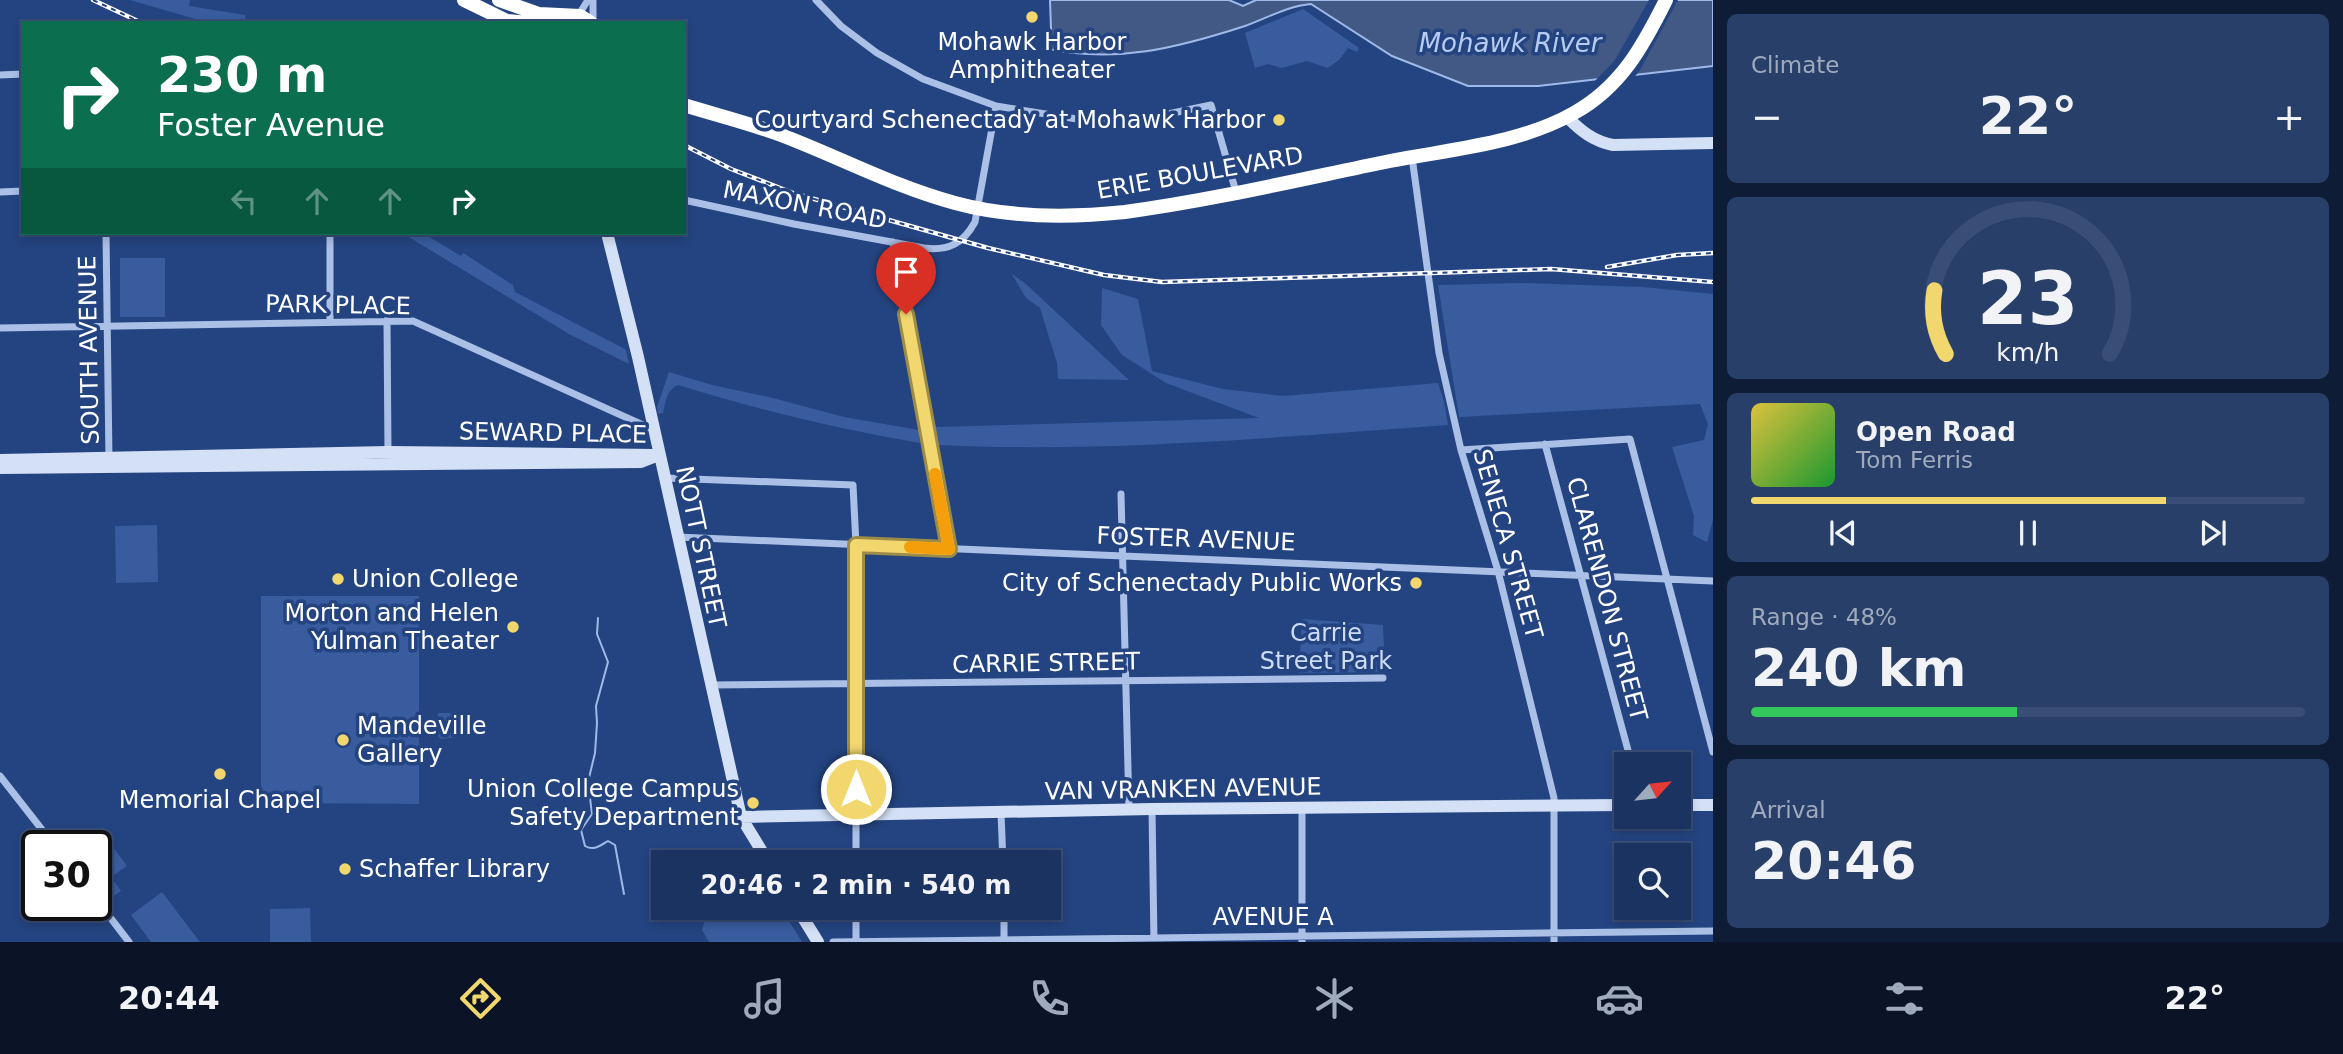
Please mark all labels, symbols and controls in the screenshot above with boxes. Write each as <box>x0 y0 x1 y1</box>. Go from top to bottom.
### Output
marker: Mohawk Harbor Amphitheater <box>1024 9 1040 25</box>
place label: Mohawk Harbor Amphitheater <box>938 28 1127 84</box>
water label: Mohawk River <box>1419 28 1604 58</box>
text: 230 m <box>157 47 327 104</box>
icon: right <box>42 49 133 140</box>
text: Climate <box>1751 52 1840 78</box>
text: 22° <box>1979 86 2077 146</box>
text: − <box>1751 95 1783 139</box>
text: + <box>2273 95 2305 139</box>
text: Foster Avenue <box>157 106 385 144</box>
place label: Courtyard Schenectady at Mohawk Harbor <box>754 106 1265 134</box>
marker: Courtyard Schenectady at Mohawk Harbor <box>1271 112 1287 128</box>
street label: ERIE BOULEVARD <box>1095 141 1305 205</box>
street label: MAXON ROAD <box>721 175 889 235</box>
icon: left <box>225 182 263 220</box>
icon: ahead <box>298 182 336 220</box>
icon: ahead <box>371 182 409 220</box>
icon: right <box>444 182 482 220</box>
pin <box>876 242 936 314</box>
icon: arrive <box>887 253 925 291</box>
street label: SOUTH AVENUE <box>73 255 105 445</box>
text: 23 <box>1977 256 2079 341</box>
street label: PARK PLACE <box>265 290 411 320</box>
text: km/h <box>1996 338 2060 367</box>
street label: SEWARD PLACE <box>459 417 647 449</box>
text: Open Road <box>1856 417 2016 447</box>
street label: SENECA STREET <box>1468 446 1549 642</box>
text: Tom Ferris <box>1856 447 1973 473</box>
street label: NOTT STREET <box>670 463 732 631</box>
street label: CLARENDON STREET <box>1561 474 1653 724</box>
icon: previous <box>1824 514 1862 552</box>
icon: pause <box>2009 514 2047 552</box>
icon: next <box>2194 514 2232 552</box>
street label: FOSTER AVENUE <box>1096 522 1296 556</box>
place label: Union College <box>352 565 519 593</box>
place label: City of Schenectady Public Works <box>1002 569 1402 597</box>
marker: Union College <box>330 571 346 587</box>
marker: City of Schenectady Public Works <box>1408 575 1424 591</box>
place label: Morton and Helen Yulman Theater <box>285 599 499 655</box>
text: Range · 48% <box>1751 604 1897 630</box>
marker: Morton and Helen Yulman Theater <box>505 619 521 635</box>
park label: Carrie Street Park <box>1260 619 1392 675</box>
text: 240 km <box>1751 638 1966 698</box>
street label: CARRIE STREET <box>952 647 1141 679</box>
place label: Mandeville Gallery <box>357 712 487 768</box>
marker: Mandeville Gallery <box>335 732 351 748</box>
position arrow <box>819 752 893 826</box>
north arrow <box>1614 752 1690 830</box>
map controls <box>1614 752 1691 920</box>
marker: Memorial Chapel <box>212 766 228 782</box>
street label: VAN VRANKEN AVENUE <box>1044 773 1322 805</box>
place label: Union College Campus Safety Department <box>467 775 739 831</box>
place label: Memorial Chapel <box>119 786 321 814</box>
marker: Union College Campus Safety Department <box>745 795 761 811</box>
text: Arrival <box>1751 797 1826 823</box>
speed limit sign: 30 <box>21 830 112 921</box>
text: 20:46 <box>1751 831 1917 891</box>
button: search <box>1614 843 1691 920</box>
place label: Schaffer Library <box>359 855 550 883</box>
marker: Schaffer Library <box>337 861 353 877</box>
text: 20:46 · 2 min · 540 m <box>701 870 1011 900</box>
street label: AVENUE A <box>1212 903 1334 931</box>
icon: directions <box>456 974 505 1023</box>
icon: music <box>740 974 789 1023</box>
icon: phone <box>1025 974 1074 1023</box>
icon: climate <box>1310 974 1359 1023</box>
icon: car <box>1595 974 1644 1023</box>
icon: filters <box>1880 974 1929 1023</box>
text: 20:44 <box>118 979 220 1017</box>
text: 22° <box>2164 979 2225 1017</box>

